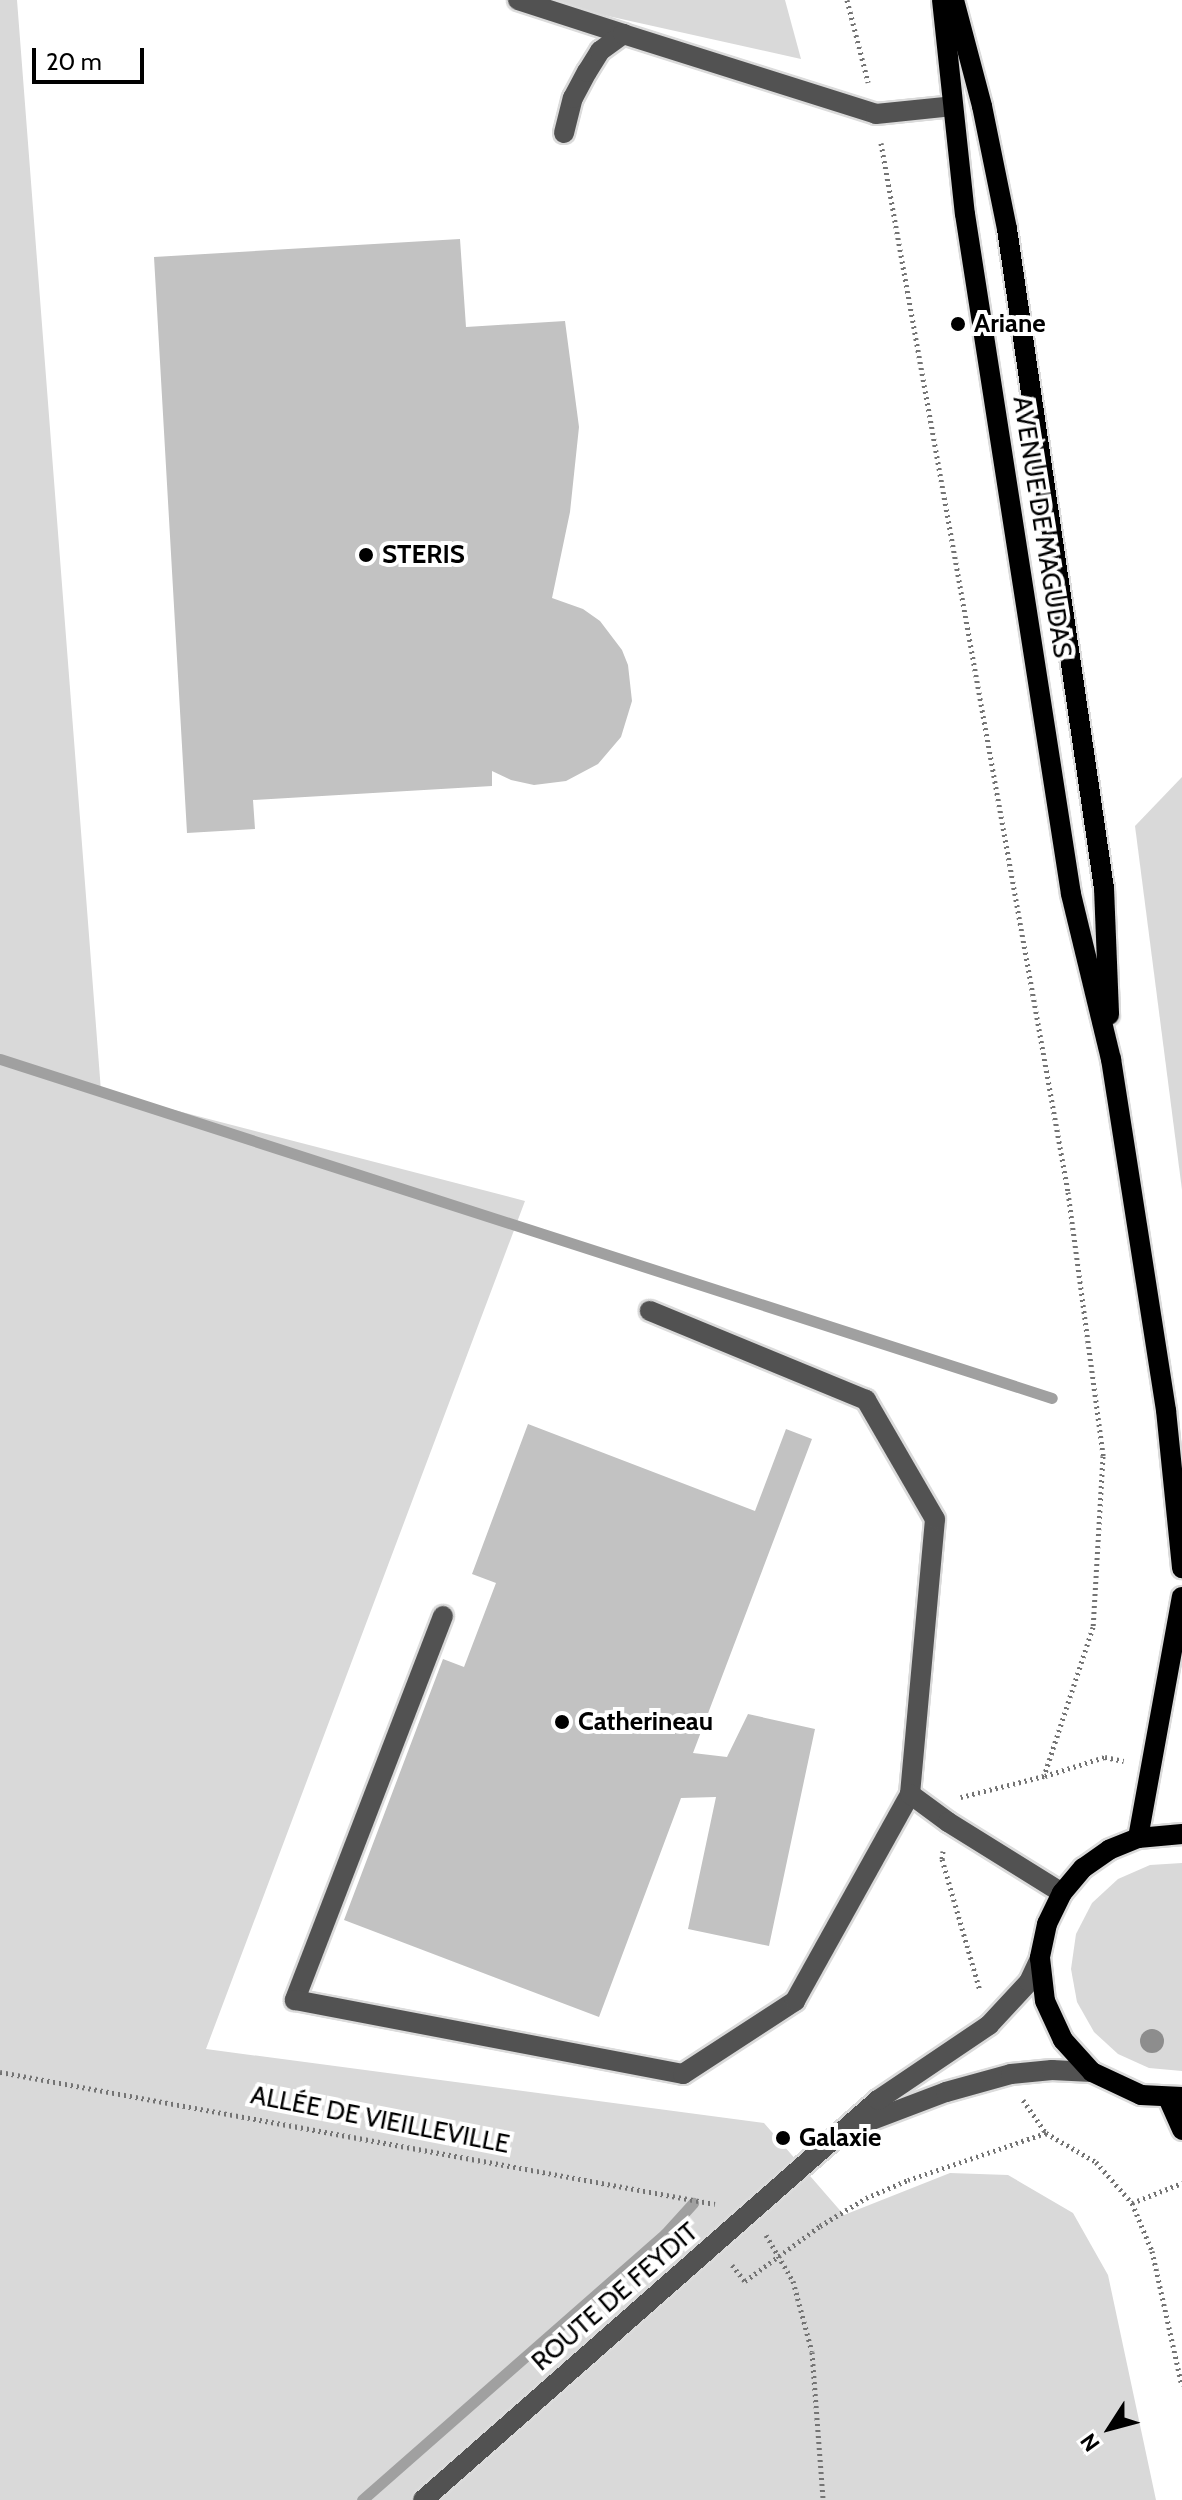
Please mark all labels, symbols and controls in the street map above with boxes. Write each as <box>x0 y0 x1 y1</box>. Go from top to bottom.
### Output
scale bar <box>36 32 148 82</box>
text: 20 m <box>46 47 102 76</box>
place label: Ariane <box>974 308 1046 340</box>
marker: Ariane <box>949 315 967 333</box>
street label: AVENUE DE MAGUDAS <box>1006 394 1078 660</box>
place label: STERIS <box>382 539 465 571</box>
marker: STERIS <box>357 546 375 564</box>
place label: Catherineau <box>578 1706 713 1738</box>
marker: Catherineau <box>553 1713 571 1731</box>
street label: ALLÉE DE VIEILLEVILLE <box>248 2080 512 2160</box>
place label: Galaxie <box>799 2122 881 2154</box>
marker: Galaxie <box>774 2129 792 2147</box>
street label: ROUTE DE FEYDIT <box>526 2216 704 2378</box>
north arrow <box>1070 2388 1150 2468</box>
text: N <box>1075 2428 1106 2457</box>

